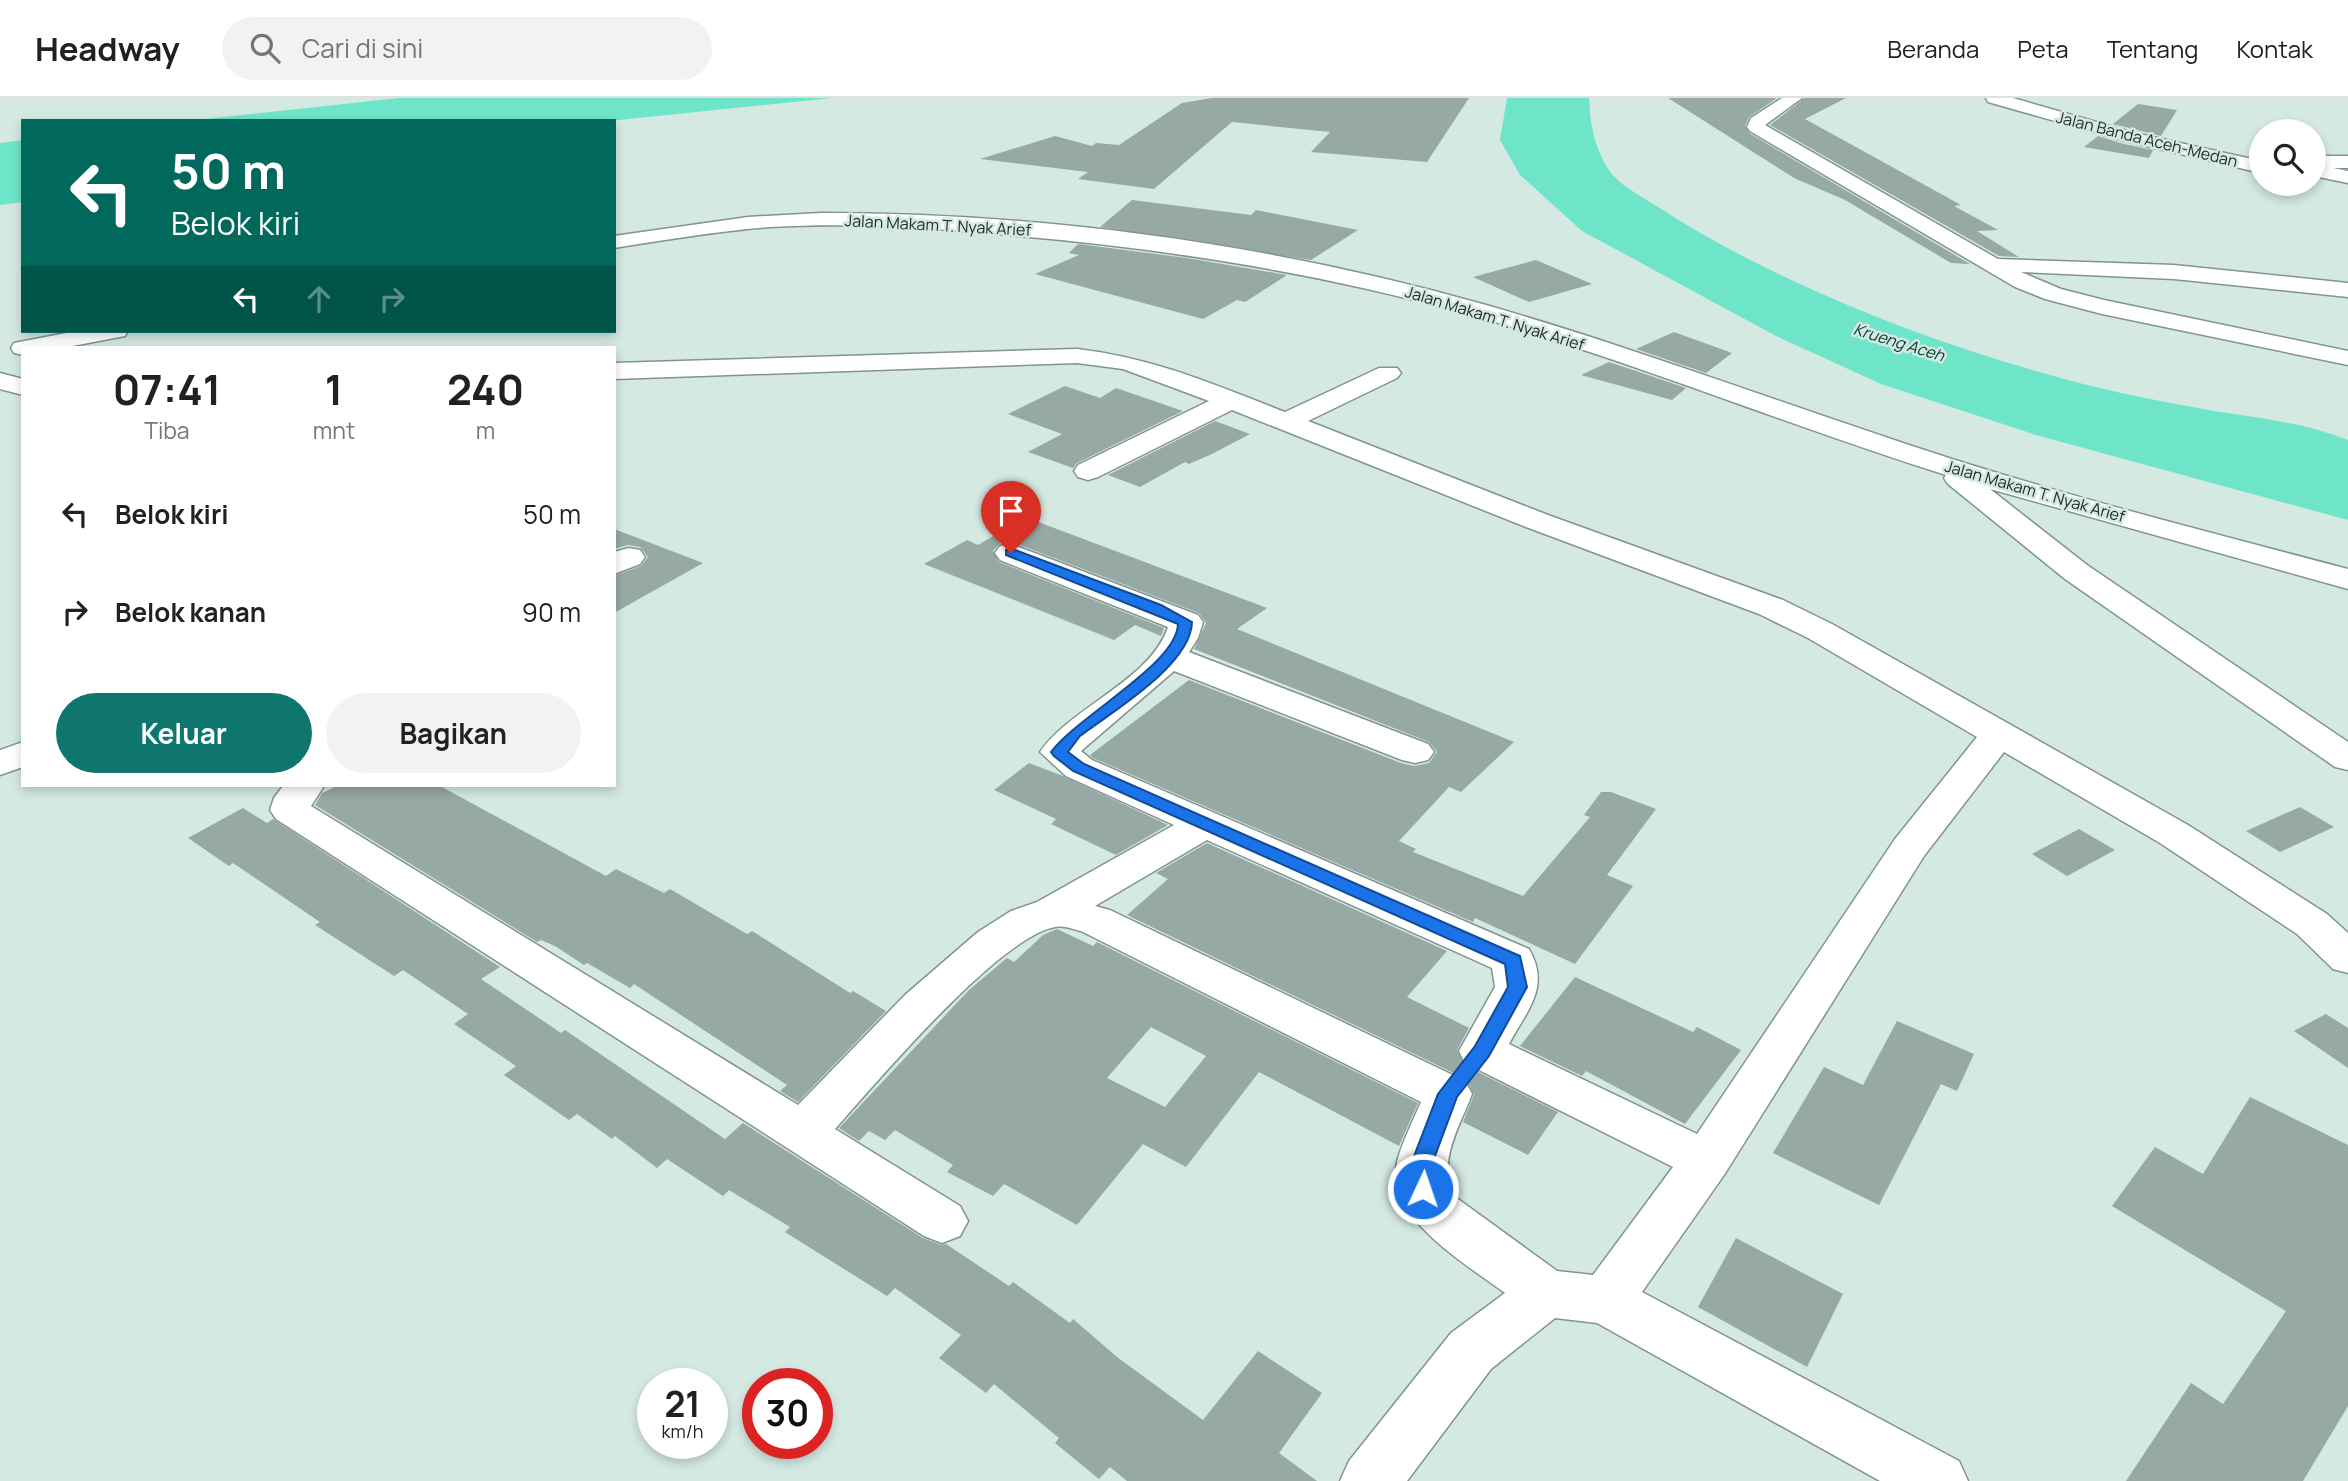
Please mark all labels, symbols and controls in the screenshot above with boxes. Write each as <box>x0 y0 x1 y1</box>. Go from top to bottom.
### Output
search box <box>222 17 712 80</box>
text: Headway <box>35 26 180 71</box>
icon: search <box>246 29 284 67</box>
text: Cari di sini <box>302 30 423 66</box>
text: Beranda <box>1887 32 1979 65</box>
text: Peta <box>2017 32 2069 65</box>
text: Tentang <box>2107 32 2198 65</box>
text: Kontak <box>2236 32 2313 65</box>
street label: Jalan Banda Aceh-Medan <box>2054 106 2240 172</box>
map controls <box>2249 119 2326 196</box>
button: search <box>2249 119 2326 196</box>
text: 50 m <box>171 137 286 204</box>
icon: left <box>56 147 147 238</box>
text: Belok kiri <box>171 201 300 245</box>
street label: Jalan Makam T. Nyak Arief <box>844 209 1032 241</box>
icon: left <box>227 280 265 318</box>
icon: ahead <box>300 280 338 318</box>
icon: right <box>373 280 411 318</box>
street label: Jalan Makam T. Nyak Arief <box>1403 280 1588 356</box>
water label: Krueng Aceh <box>1851 318 1947 366</box>
text: 07:41 <box>113 360 221 418</box>
text: 1 <box>325 360 343 418</box>
text: 240 <box>447 360 524 418</box>
text: Tiba <box>144 414 190 446</box>
text: mnt <box>313 414 355 446</box>
text: m <box>476 414 495 446</box>
street label: Jalan Makam T. Nyak Arief <box>1942 455 2128 527</box>
pin <box>981 481 1041 553</box>
icon: arrive <box>992 492 1030 530</box>
icon: left <box>56 495 94 533</box>
text: Belok kiri <box>115 496 229 532</box>
text: 50 m <box>523 496 581 532</box>
icon: right <box>56 593 94 631</box>
text: Belok kanan <box>115 594 266 630</box>
text: 90 m <box>522 594 581 630</box>
button: Keluar <box>56 693 312 773</box>
button: Bagikan <box>326 693 581 773</box>
position arrow <box>1386 1152 1460 1226</box>
speed limit sign: 30 <box>742 1368 833 1459</box>
text: 21 <box>664 1380 701 1428</box>
text: km/h <box>662 1419 703 1443</box>

